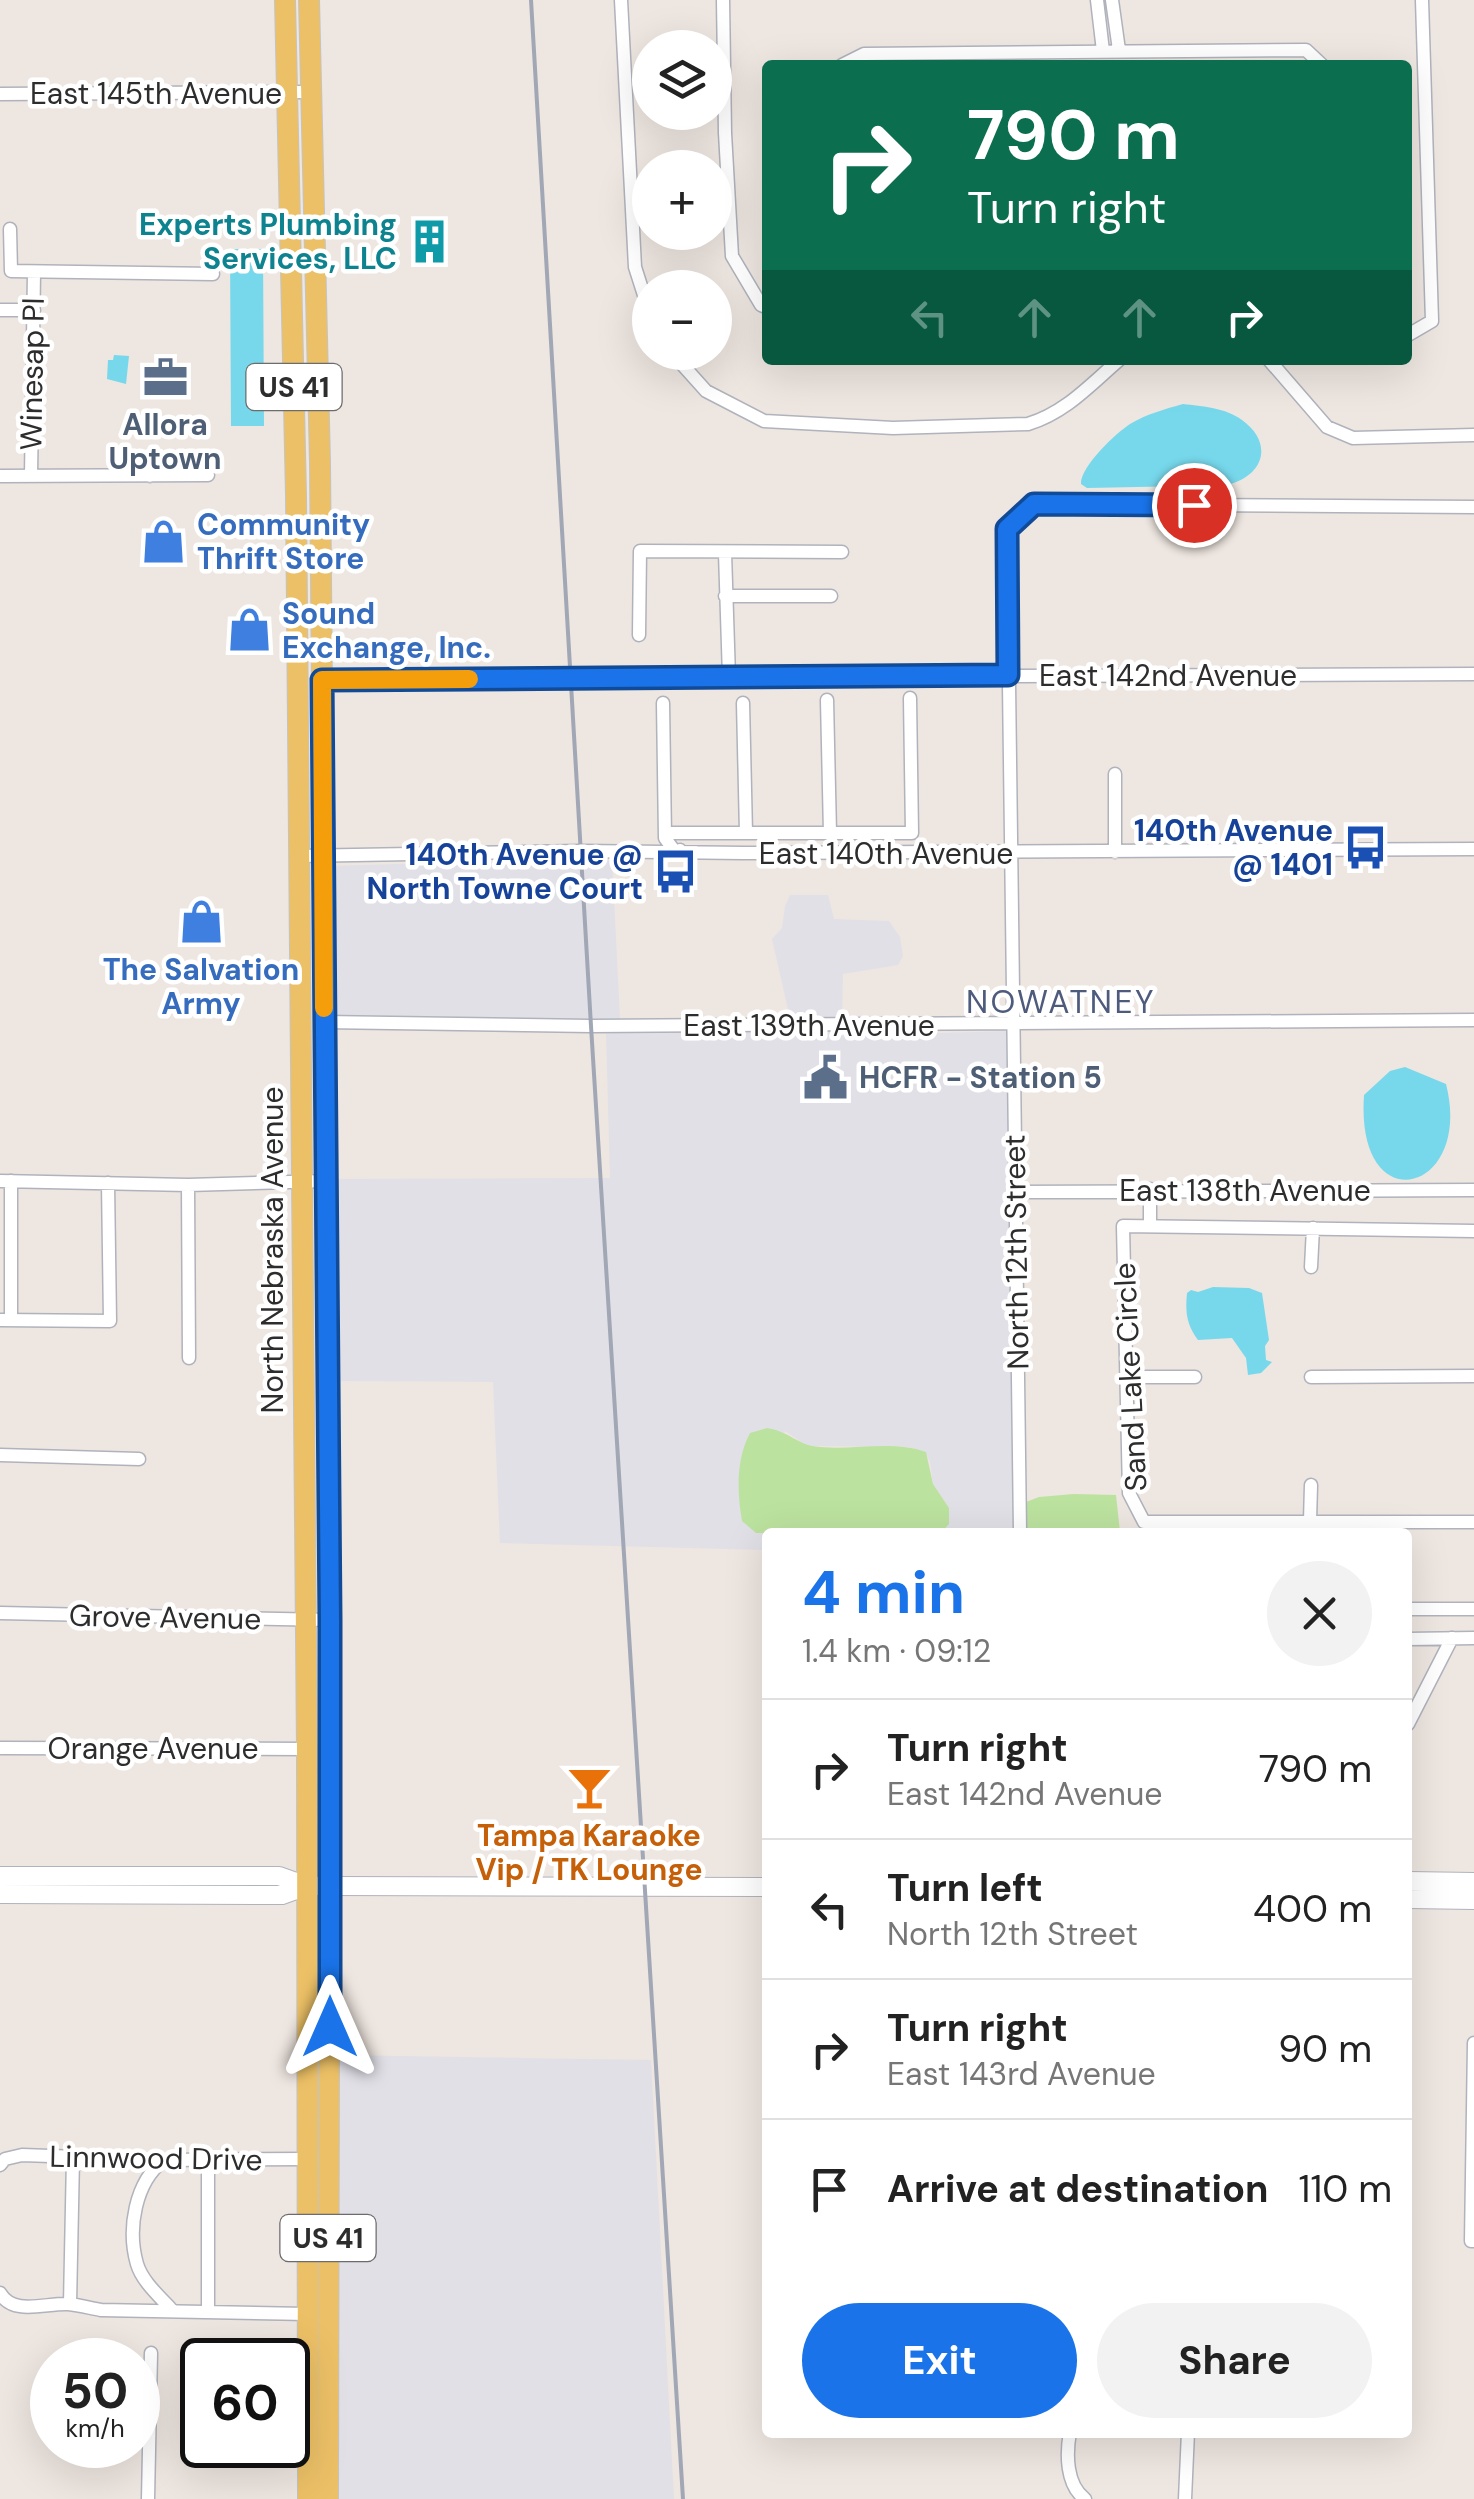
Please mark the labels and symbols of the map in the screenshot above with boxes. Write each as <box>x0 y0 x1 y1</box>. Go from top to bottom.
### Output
street label: East 145th Avenue <box>30 74 282 113</box>
place label: Experts Plumbing Services, LLC <box>139 205 397 278</box>
building icon: Experts Plumbing Services, LLC <box>406 217 454 265</box>
street label: Winesap Pl <box>11 297 53 451</box>
office icon: Allora Uptown <box>141 353 189 401</box>
road number: US 41 <box>246 364 342 410</box>
place label: Allora Uptown <box>108 405 222 478</box>
pin <box>1152 463 1237 548</box>
place label: Community Thrift Store <box>197 505 370 578</box>
shop icon: Community Thrift Store <box>140 517 188 565</box>
place label: Sound Exchange, Inc. <box>282 594 491 667</box>
shop icon: Sound Exchange, Inc. <box>225 606 273 654</box>
street label: East 142nd Avenue <box>1039 656 1297 695</box>
place label: 140th Avenue @ 1401 <box>1134 811 1333 884</box>
bus stop icon: 140th Avenue @ 1401 <box>1342 823 1390 871</box>
street label: East 140th Avenue <box>759 834 1013 873</box>
place label: 140th Avenue @ North Towne Court <box>367 835 643 908</box>
bus stop icon: 140th Avenue @ North Towne Court <box>652 847 700 895</box>
shop icon: The Salvation Army <box>177 898 225 946</box>
place label: The Salvation Army <box>103 950 299 1023</box>
district label: NOWATNEY <box>966 981 1156 1023</box>
street label: East 139th Avenue <box>683 1006 935 1045</box>
public building icon: HCFR - Station 5 <box>802 1053 850 1101</box>
place label: HCFR - Station 5 <box>859 1058 1102 1097</box>
street label: North Nebraska Avenue <box>253 1087 292 1413</box>
street label: North 12th Street <box>994 1134 1038 1370</box>
street label: East 138th Avenue <box>1119 1171 1371 1210</box>
street label: Sand Lake Circle <box>1105 1262 1155 1492</box>
street label: Grove Avenue <box>69 1596 261 1638</box>
street label: Orange Avenue <box>48 1729 258 1768</box>
bar icon: Tampa Karaoke Vip / TK Lounge <box>565 1764 613 1812</box>
place label: Tampa Karaoke Vip / TK Lounge <box>475 1816 703 1889</box>
position arrow <box>278 1975 382 2079</box>
street label: Linnwood Drive <box>49 2137 263 2179</box>
road number: US 41 <box>280 2215 376 2261</box>
speed limit sign: 60 <box>180 2338 310 2468</box>

